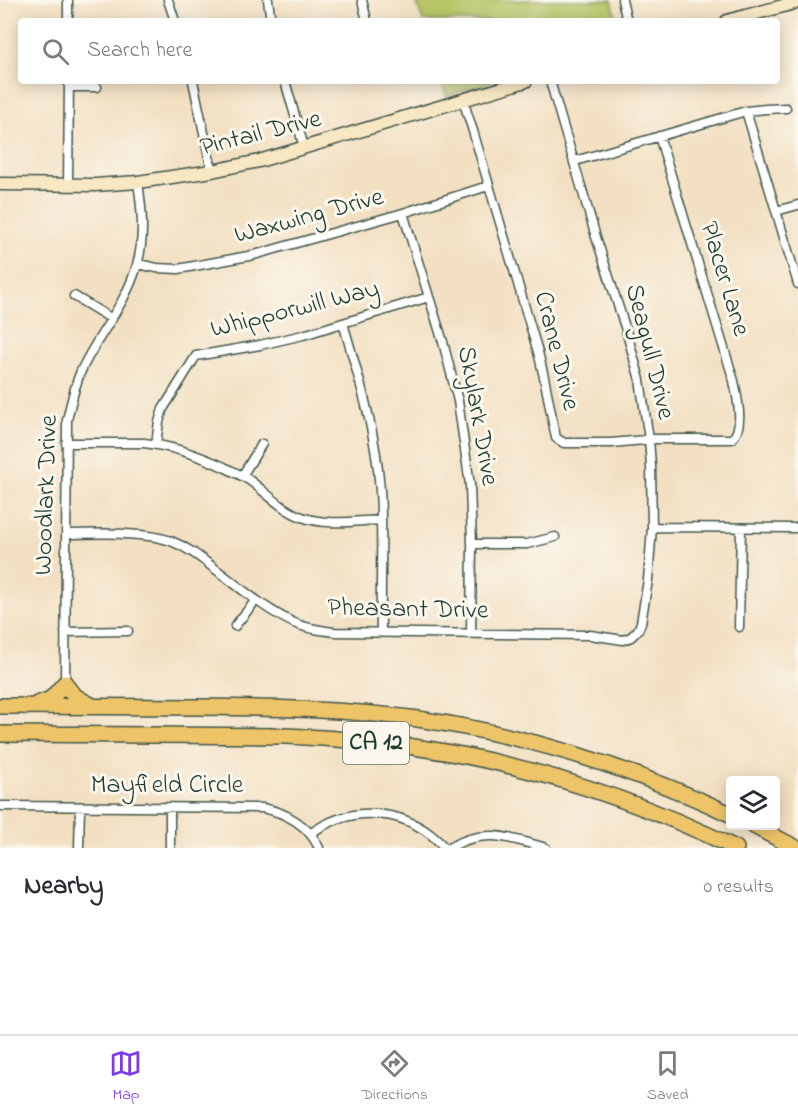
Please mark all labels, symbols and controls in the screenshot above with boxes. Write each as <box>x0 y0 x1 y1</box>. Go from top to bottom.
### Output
search box <box>18 18 780 84</box>
icon: search <box>39 35 72 68</box>
text: Search here <box>87 35 192 67</box>
street label: Pintail Drive <box>196 101 326 167</box>
street label: Waxwing Drive <box>230 179 388 255</box>
street label: Placer Lane <box>689 217 759 341</box>
street label: Whipporwill Way <box>207 271 383 349</box>
street label: Seagull Drive <box>614 280 684 424</box>
street label: Crane Drive <box>523 287 589 415</box>
street label: Skylark Drive <box>446 343 508 489</box>
street label: Woodlark Drive <box>25 414 69 576</box>
street label: Pheasant Drive <box>327 590 489 630</box>
road number: CA 12 <box>343 722 409 764</box>
street label: Mayfield Circle <box>91 767 244 805</box>
map controls <box>726 776 780 830</box>
button: layers <box>726 776 780 830</box>
text: Nearby <box>24 868 103 906</box>
text: 0 results <box>703 873 774 902</box>
tab: Map <box>109 1047 142 1107</box>
tab: Directions <box>361 1047 428 1107</box>
tab: Saved <box>647 1047 689 1107</box>

